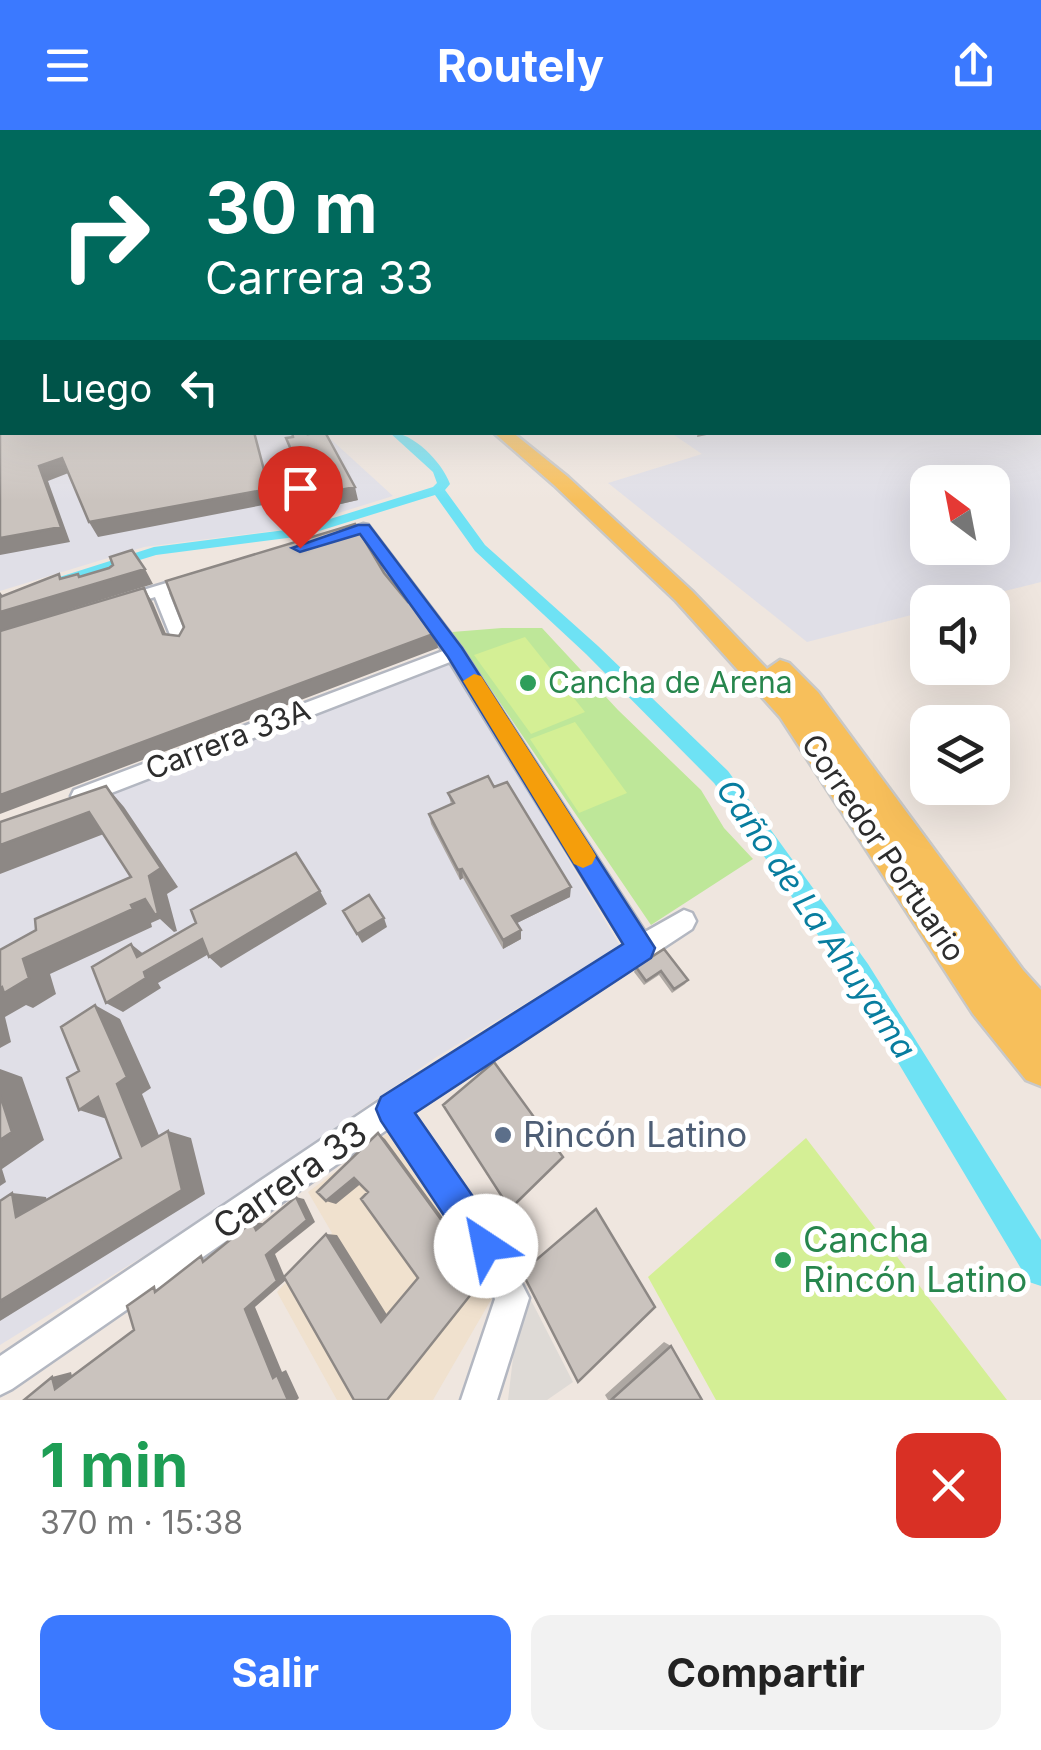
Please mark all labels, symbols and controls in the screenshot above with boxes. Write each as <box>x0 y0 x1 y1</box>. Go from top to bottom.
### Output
icon: menu <box>40 38 95 93</box>
text: Routely <box>437 38 604 93</box>
icon: share <box>946 38 1001 93</box>
text: 30 m <box>205 165 378 250</box>
icon: right <box>40 170 170 300</box>
text: Carrera 33 <box>205 250 434 305</box>
icon: left <box>172 360 227 415</box>
text: Luego <box>40 365 152 411</box>
pin <box>258 446 343 549</box>
icon: arrive <box>273 461 328 516</box>
north arrow <box>910 465 1010 565</box>
map controls <box>910 465 1010 805</box>
button: sound <box>910 585 1010 685</box>
place label: Cancha de Arena <box>548 664 793 700</box>
marker: Cancha de Arena <box>517 672 539 694</box>
street label: Carrera 33A <box>140 691 315 787</box>
button: layers <box>910 705 1010 805</box>
street label: Corredor Portuario <box>794 727 973 968</box>
water label: Caño de La Ahuyama <box>708 772 924 1066</box>
street label: Carrera 33 <box>205 1111 374 1247</box>
place label: Rincón Latino <box>523 1113 747 1155</box>
marker: Rincón Latino <box>492 1124 514 1146</box>
position arrow <box>434 1194 538 1298</box>
place label: Cancha Rincón Latino <box>803 1218 1027 1300</box>
marker: Cancha Rincón Latino <box>772 1249 794 1271</box>
text: 1 min <box>40 1429 188 1501</box>
button: close <box>896 1433 1001 1538</box>
text: 370 m · 15:38 <box>40 1503 243 1542</box>
button: Salir <box>40 1615 511 1730</box>
button: Compartir <box>531 1615 1001 1730</box>

